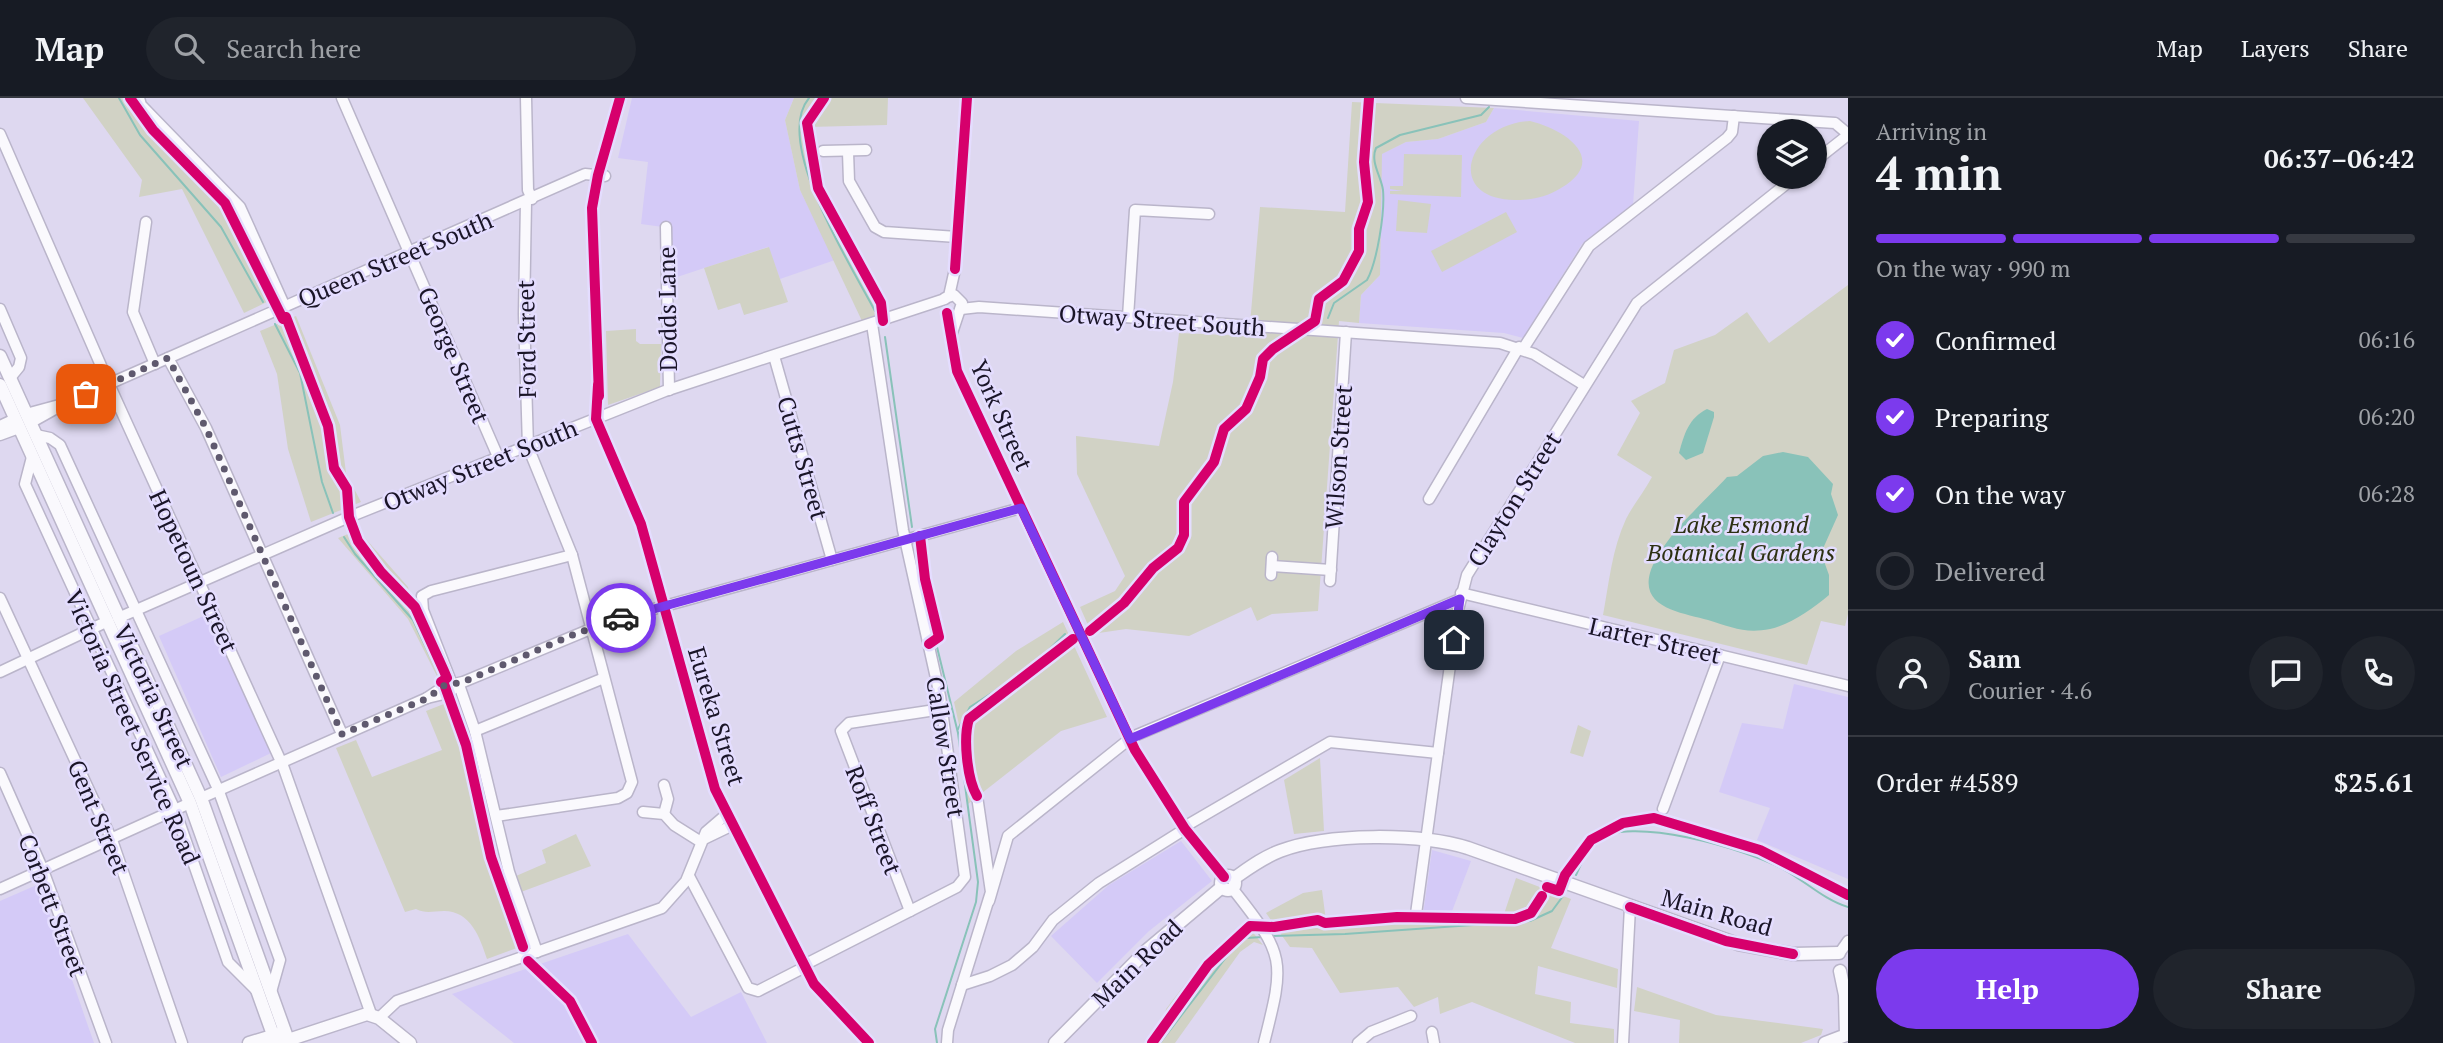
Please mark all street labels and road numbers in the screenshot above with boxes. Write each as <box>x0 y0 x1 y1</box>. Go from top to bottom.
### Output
street label: Queen Street South <box>293 204 497 314</box>
street label: Dodds Lane <box>650 246 684 372</box>
street label: Ford Street <box>509 279 543 399</box>
street label: George Street <box>411 282 497 428</box>
street label: Otway Street South <box>1058 297 1266 343</box>
street label: York Street <box>963 355 1041 475</box>
street label: Wilson Street <box>1317 384 1359 530</box>
street label: Cutts Street <box>770 392 836 524</box>
street label: Otway Street South <box>378 411 582 519</box>
street label: Clayton Street <box>1460 425 1568 572</box>
street label: Hopetoun Street <box>142 484 246 658</box>
street label: Victoria Street Service Road <box>58 585 208 869</box>
street label: Larter Street <box>1586 609 1724 671</box>
street label: Victoria Street <box>107 619 201 773</box>
street label: Eureka Street <box>681 643 753 789</box>
street label: Callow Street <box>919 674 973 820</box>
street label: Gent Street <box>61 755 138 879</box>
street label: Roff Street <box>839 761 909 879</box>
street label: Corbett Street <box>11 829 95 981</box>
street label: Main Road <box>1658 881 1776 943</box>
street label: Main Road <box>1085 912 1189 1014</box>

